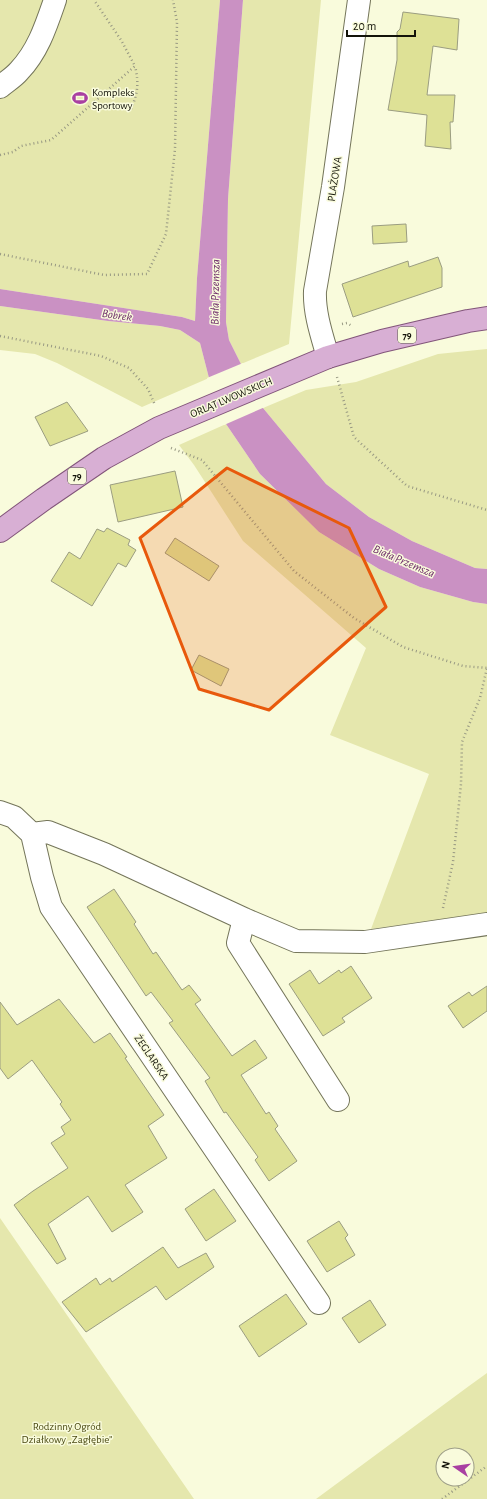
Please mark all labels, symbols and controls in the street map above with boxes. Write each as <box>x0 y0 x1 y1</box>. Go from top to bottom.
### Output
scale bar <box>347 12 415 38</box>
text: 20 m <box>353 20 376 32</box>
place label: Kompleks Sportowy <box>92 87 134 111</box>
sports icon: Kompleks Sportowy <box>71 89 89 107</box>
street label: PLAŻOWA <box>326 155 344 202</box>
water label: Biała Przemsza <box>208 259 222 325</box>
water label: Bobrek <box>101 307 133 323</box>
road number: 79 <box>398 327 416 343</box>
street label: ORLĄT LWOWSKICH <box>189 375 274 420</box>
road number: 79 <box>68 468 86 484</box>
water label: Biała Przemsza <box>371 543 437 579</box>
street label: ŻEGLARSKA <box>132 1033 171 1082</box>
park label: Rodzinny Ogród Działkowy „Zagłębie” <box>22 1421 112 1445</box>
north arrow <box>435 1447 475 1487</box>
text: N <box>440 1460 452 1470</box>

